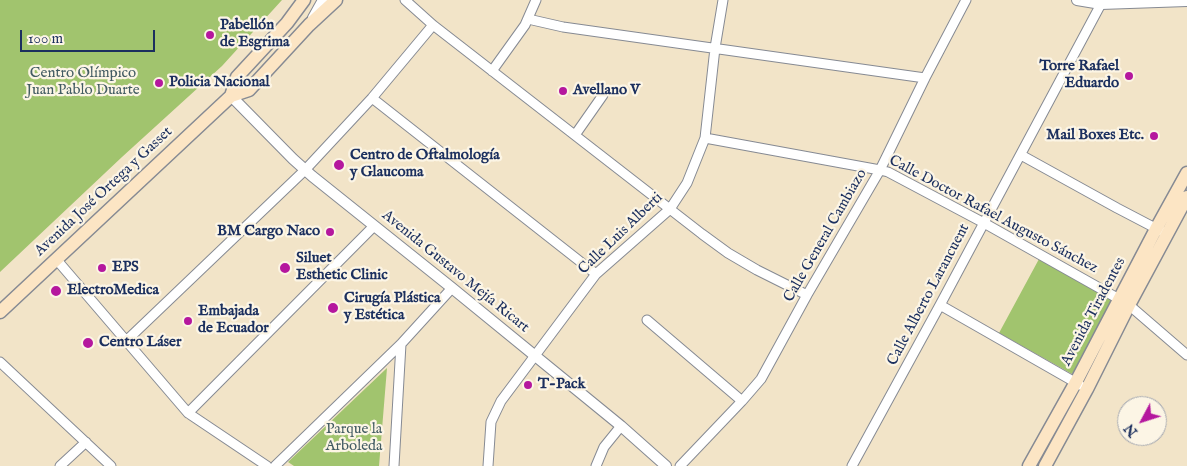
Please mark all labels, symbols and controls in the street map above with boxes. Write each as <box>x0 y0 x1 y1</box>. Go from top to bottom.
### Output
place label: Pabellón de Esgrima <box>220 17 290 52</box>
scale bar <box>22 20 158 52</box>
text: 100 m <box>28 29 63 48</box>
marker: Pabellón de Esgrima <box>204 29 216 41</box>
place label: Torre Rafael Eduardo <box>1039 58 1119 93</box>
park label: Centro Olímpico Juan Pablo Duarte <box>26 65 140 100</box>
marker: Torre Rafael Eduardo <box>1123 70 1135 82</box>
place label: Policia Nacional <box>169 74 270 92</box>
marker: Policia Nacional <box>153 77 165 89</box>
place label: Avellano V <box>573 82 640 100</box>
marker: Avellano V <box>557 85 569 97</box>
street label: Avenida José Ortega y Gasset <box>31 123 177 261</box>
place label: Mail Boxes Etc. <box>1046 127 1144 145</box>
marker: Mail Boxes Etc. <box>1148 130 1160 142</box>
place label: Centro de Oftalmología y Glaucoma <box>350 147 500 182</box>
street label: Calle Doctor Rafael Augusto Sánchez <box>885 152 1101 278</box>
marker: Centro de Oftalmología y Glaucoma <box>332 158 346 172</box>
street label: Calle General Cambiazo <box>781 166 871 306</box>
street label: Calle Luis Alberti <box>575 189 667 279</box>
street label: Avenida Gustavo Mejía Ricart <box>378 207 532 337</box>
street label: Calle Alberto Larancuent <box>884 221 974 369</box>
place label: BM Cargo Naco <box>217 223 320 241</box>
marker: BM Cargo Naco <box>324 226 336 238</box>
place label: Siluet Esthetic Clinic <box>296 250 388 285</box>
street label: Avenida Tiradentes <box>1058 255 1130 369</box>
place label: EPS <box>112 259 139 277</box>
marker: Siluet Esthetic Clinic <box>278 261 292 275</box>
marker: EPS <box>96 262 108 274</box>
place label: ElectroMedica <box>67 282 159 300</box>
marker: ElectroMedica <box>49 284 63 298</box>
place label: Cirugía Plástica y Estética <box>344 290 440 325</box>
marker: Cirugía Plástica y Estética <box>326 301 340 315</box>
place label: Embajada de Ecuador <box>198 303 269 338</box>
marker: Embajada de Ecuador <box>182 315 194 327</box>
place label: Centro Láser <box>99 334 181 352</box>
marker: Centro Láser <box>81 336 95 350</box>
place label: T-Pack <box>538 376 585 394</box>
marker: T-Pack <box>522 379 534 391</box>
north arrow <box>1117 396 1167 446</box>
text: N <box>1120 420 1142 440</box>
park label: Parque la Arboleda <box>325 421 383 456</box>

